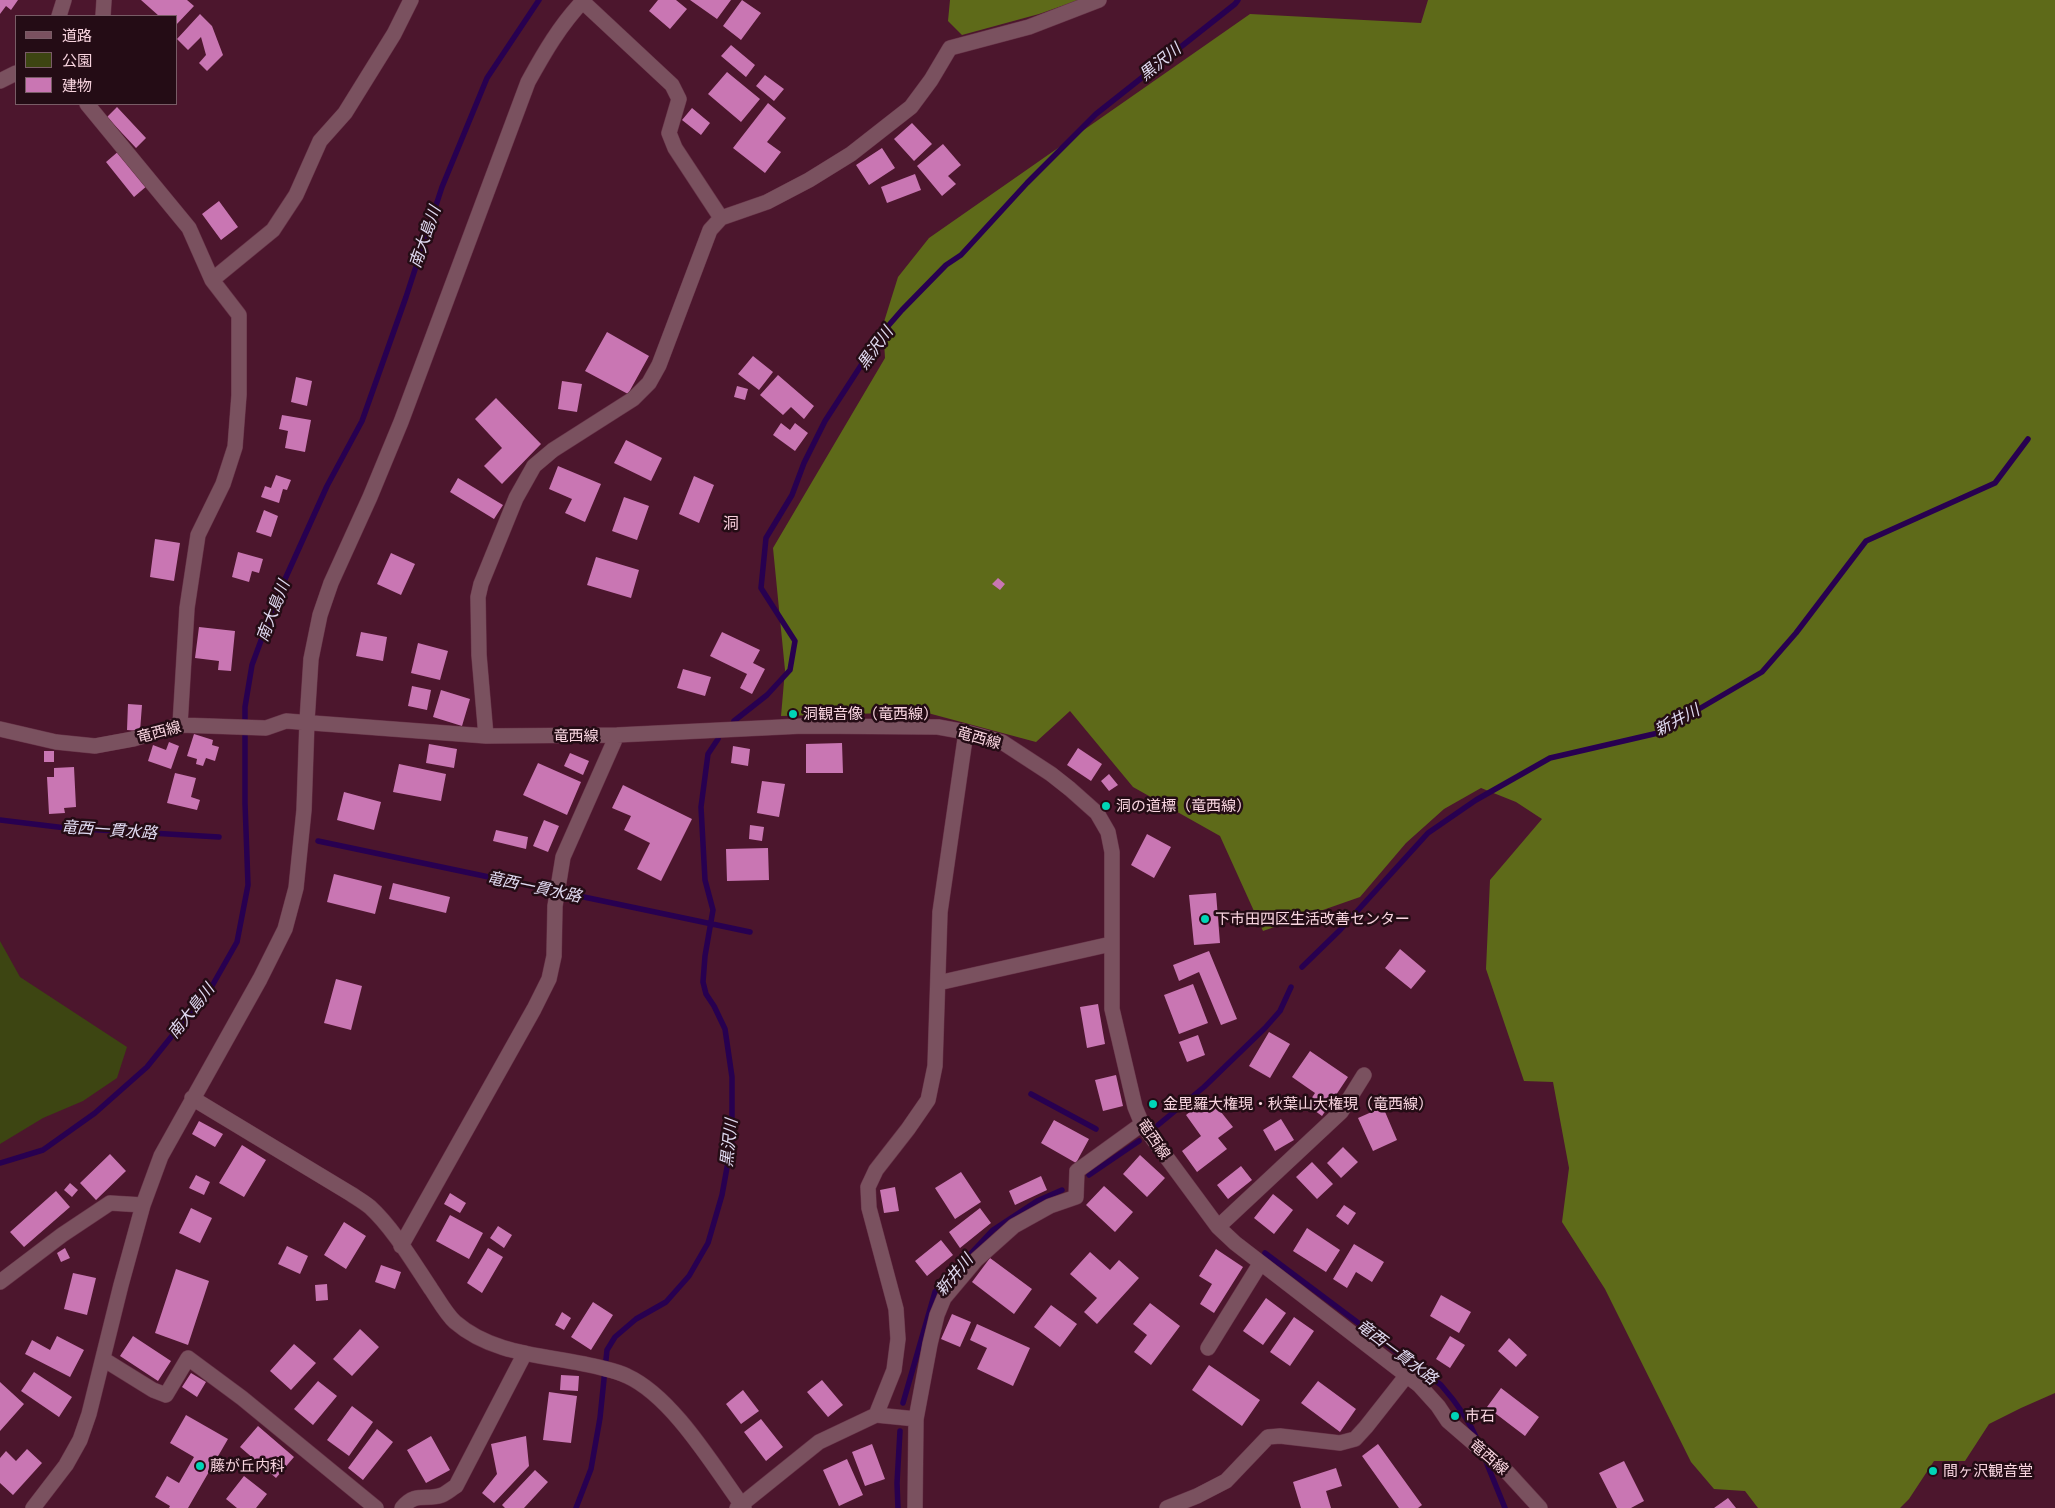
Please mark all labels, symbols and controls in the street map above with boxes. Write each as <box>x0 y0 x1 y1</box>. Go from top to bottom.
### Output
legend <box>15 15 178 105</box>
text: 道路 <box>62 26 92 44</box>
water label: 黒沢川 <box>1135 39 1185 85</box>
text: 公園 <box>62 51 92 69</box>
text: 建物 <box>62 76 92 94</box>
water label: 南大島川 <box>406 204 444 270</box>
water label: 黒沢川 <box>853 323 897 373</box>
district label: 洞 <box>723 514 739 534</box>
water label: 南大島川 <box>253 578 293 644</box>
water label: 新井川 <box>1651 700 1703 740</box>
place label: 洞観音像（竜西線） <box>803 705 938 723</box>
marker: 洞観音像（竜西線） <box>787 708 799 720</box>
street label: 竜西線 <box>135 717 183 747</box>
street label: 竜西線 <box>955 723 1003 753</box>
street label: 竜西線 <box>554 727 598 745</box>
place label: 洞の道標（竜西線） <box>1116 797 1251 815</box>
marker: 洞の道標（竜西線） <box>1100 800 1112 812</box>
water label: 竜西一貫水路 <box>60 817 158 843</box>
water label: 竜西一貫水路 <box>485 868 583 906</box>
place label: 下市田四区生活改善センター <box>1215 910 1410 928</box>
marker: 下市田四区生活改善センター <box>1199 913 1211 925</box>
water label: 南大島川 <box>164 980 218 1042</box>
place label: 金毘羅大権現・秋葉山大権現（竜西線） <box>1163 1095 1433 1113</box>
marker: 金毘羅大権現・秋葉山大権現（竜西線） <box>1147 1098 1159 1110</box>
street label: 竜西線 <box>1134 1115 1174 1163</box>
water label: 黒沢川 <box>717 1118 741 1168</box>
water label: 新井川 <box>931 1250 977 1300</box>
water label: 竜西一貫水路 <box>1353 1315 1441 1389</box>
place label: 市石 <box>1465 1407 1495 1425</box>
marker: 市石 <box>1449 1410 1461 1422</box>
street label: 竜西線 <box>1466 1435 1512 1479</box>
place label: 藤が丘内科 <box>210 1457 285 1475</box>
marker: 藤が丘内科 <box>194 1460 206 1472</box>
place label: 間ヶ沢観音堂 <box>1943 1462 2033 1480</box>
marker: 間ヶ沢観音堂 <box>1927 1465 1939 1477</box>

